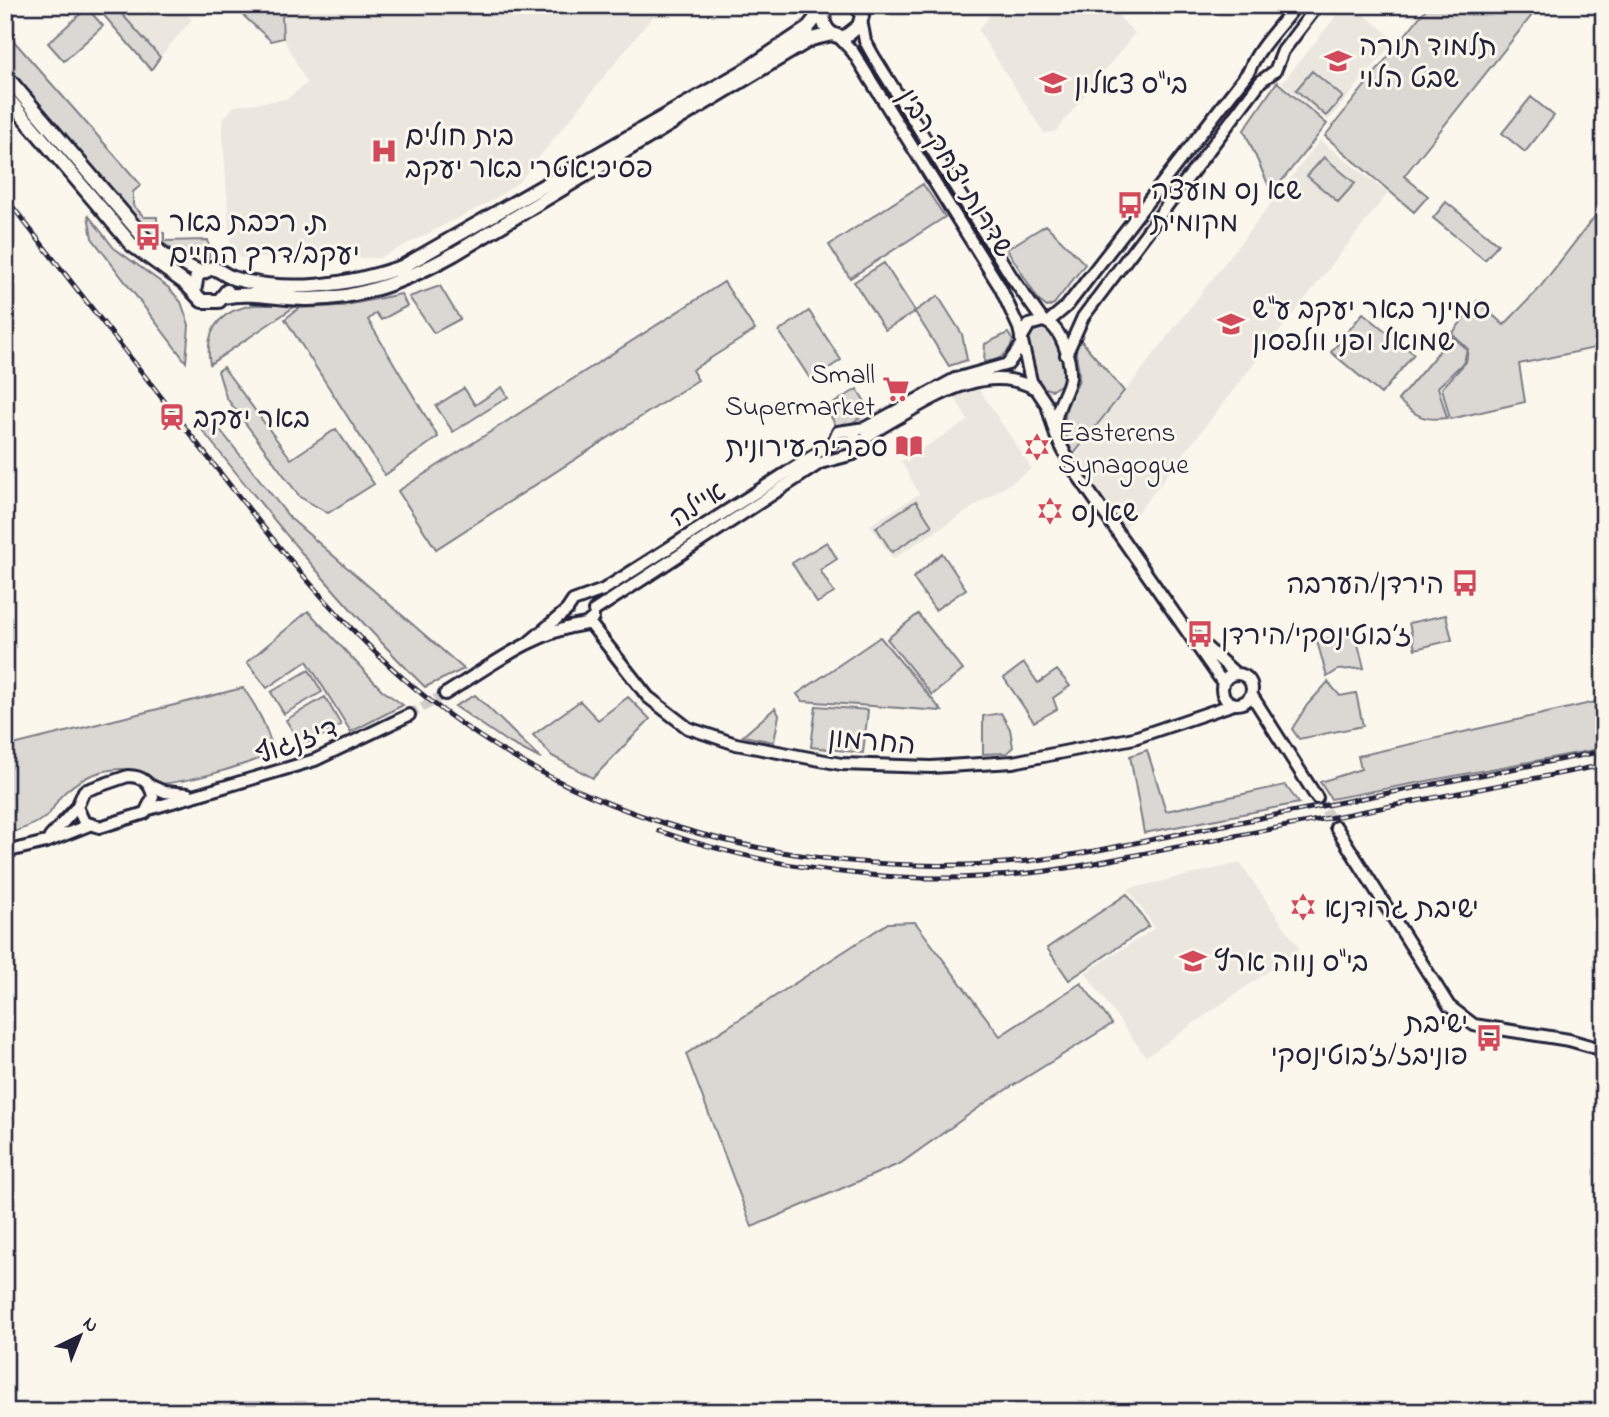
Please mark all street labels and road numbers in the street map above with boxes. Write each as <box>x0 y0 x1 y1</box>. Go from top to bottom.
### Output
street label: שדרות יצחק רבין <box>885 81 1023 267</box>
street label: איילה <box>662 473 735 539</box>
street label: דיזנגוף <box>250 709 344 777</box>
street label: החרמון <box>826 719 917 768</box>

